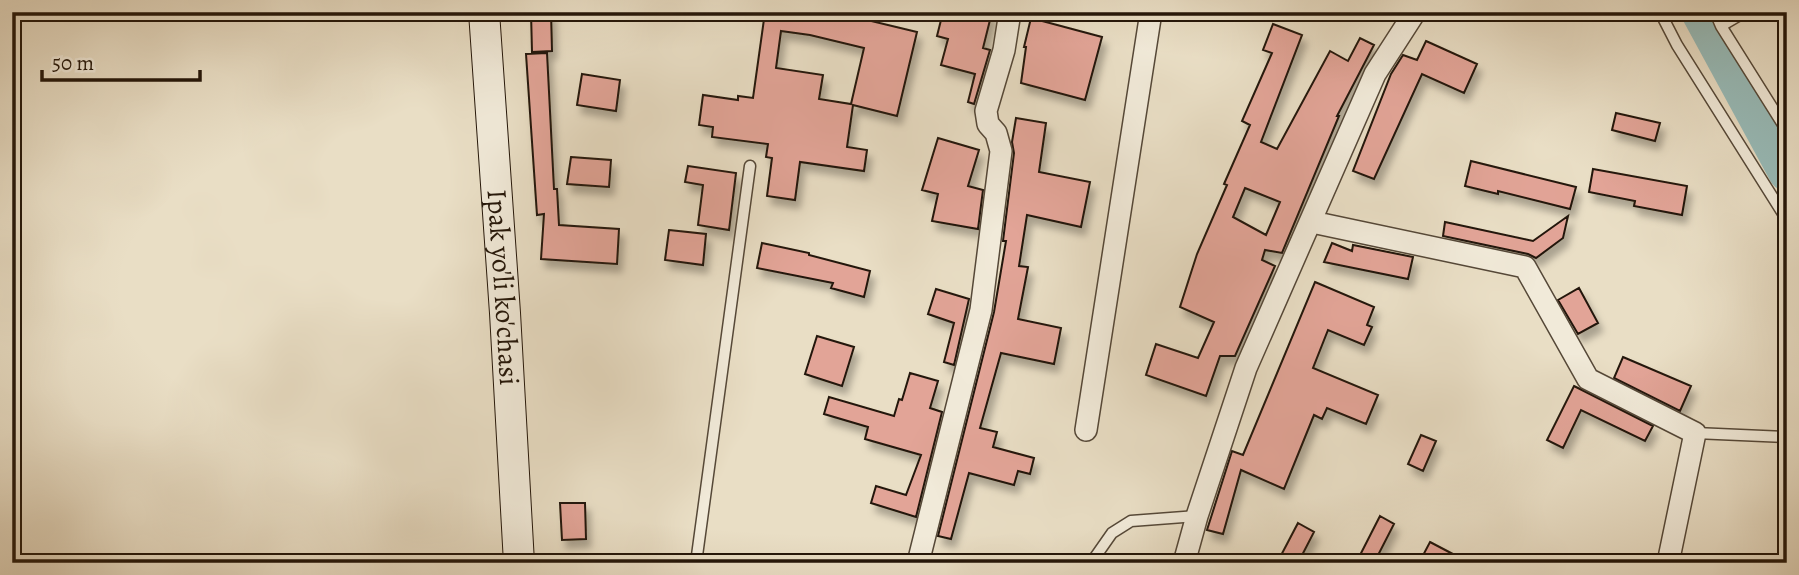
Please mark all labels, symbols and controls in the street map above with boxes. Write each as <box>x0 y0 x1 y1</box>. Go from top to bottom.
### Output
scale bar <box>42 38 200 82</box>
text: 50 m <box>52 49 94 77</box>
street label: Ipak yo'li ko'chasi <box>477 188 528 387</box>

